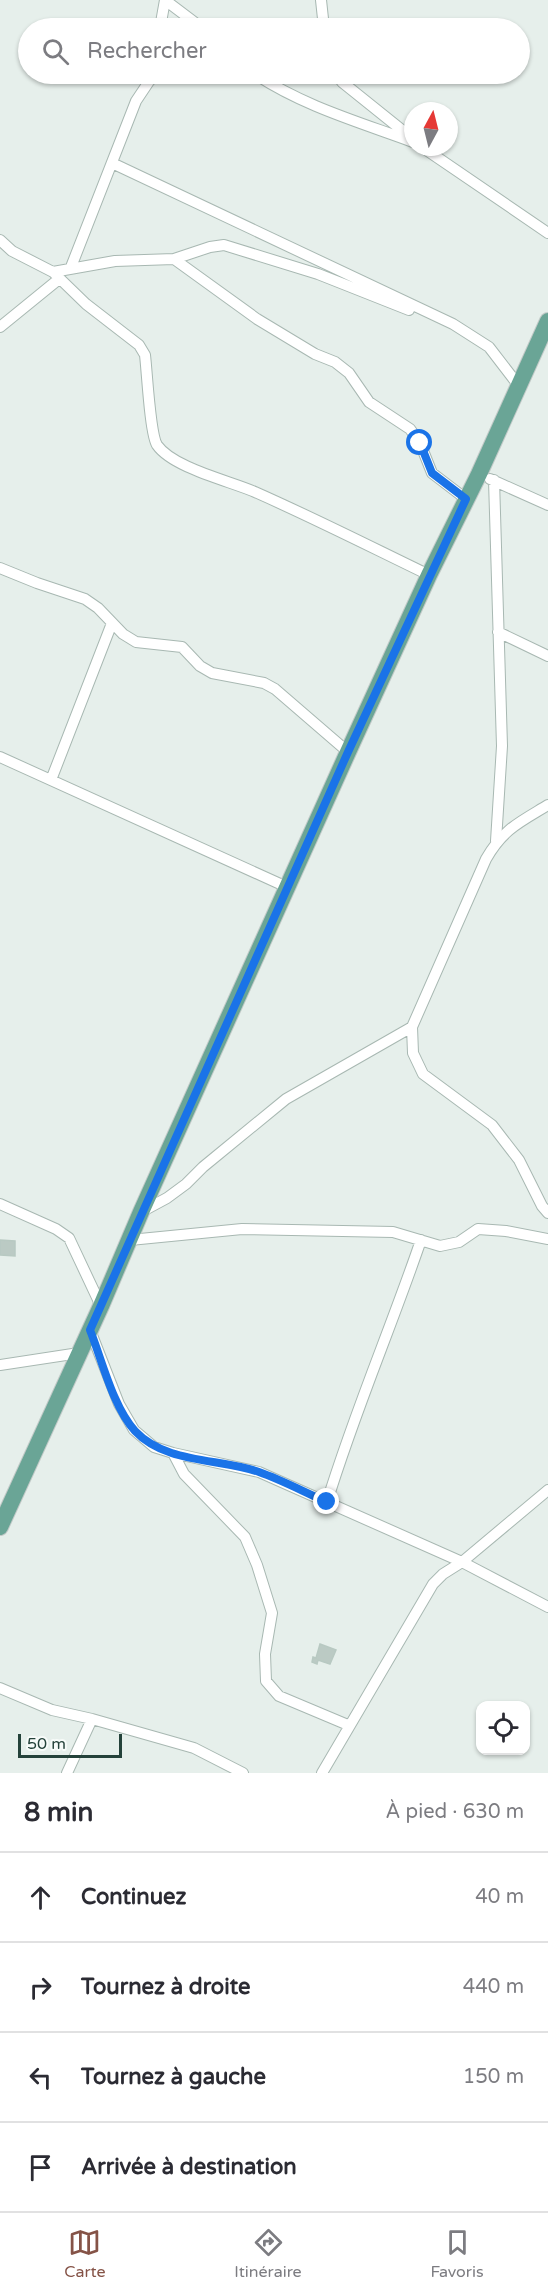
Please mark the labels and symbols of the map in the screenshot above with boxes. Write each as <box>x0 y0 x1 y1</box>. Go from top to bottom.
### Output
north arrow <box>404 102 458 156</box>
route start <box>406 429 432 455</box>
route end <box>313 1488 339 1514</box>
scale bar <box>18 1731 122 1758</box>

